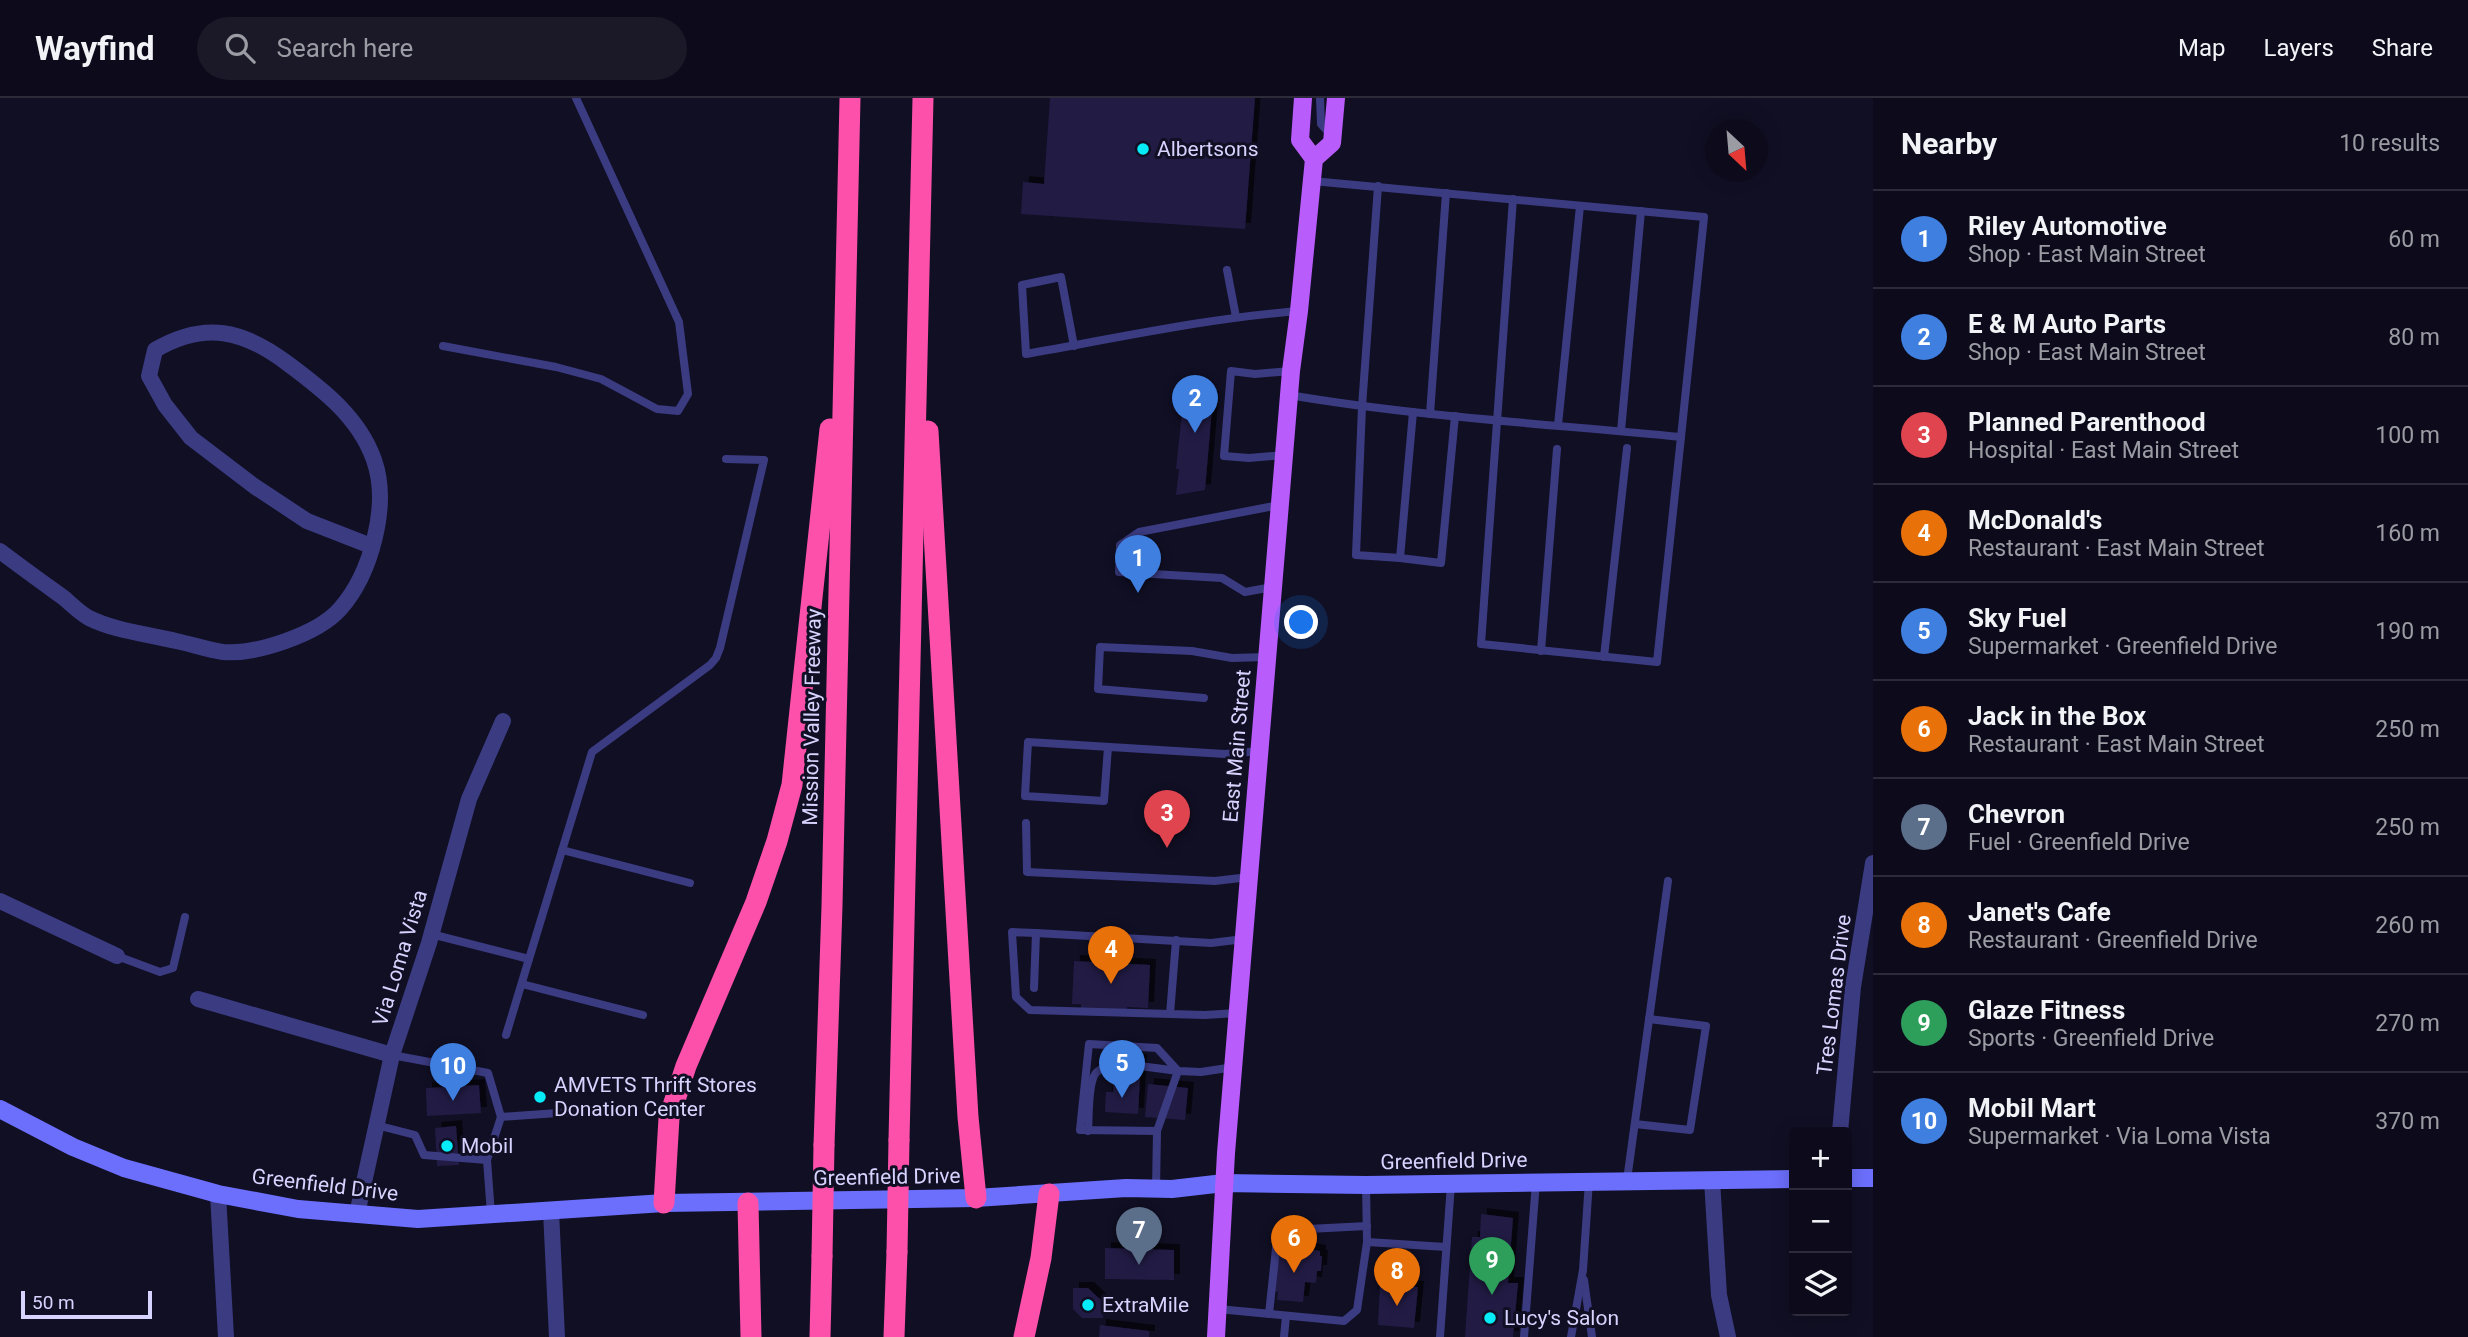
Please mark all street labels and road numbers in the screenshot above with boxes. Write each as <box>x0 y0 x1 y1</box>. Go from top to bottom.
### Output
street label: Mission Valley Freeway <box>798 608 826 826</box>
street label: East Main Street <box>1218 668 1256 823</box>
street label: Via Loma Vista <box>368 887 432 1029</box>
street label: Tres Lomas Drive <box>1812 913 1856 1077</box>
street label: Greenfield Drive <box>1380 1148 1528 1174</box>
street label: Greenfield Drive <box>250 1164 400 1206</box>
street label: Greenfield Drive <box>813 1164 961 1190</box>

